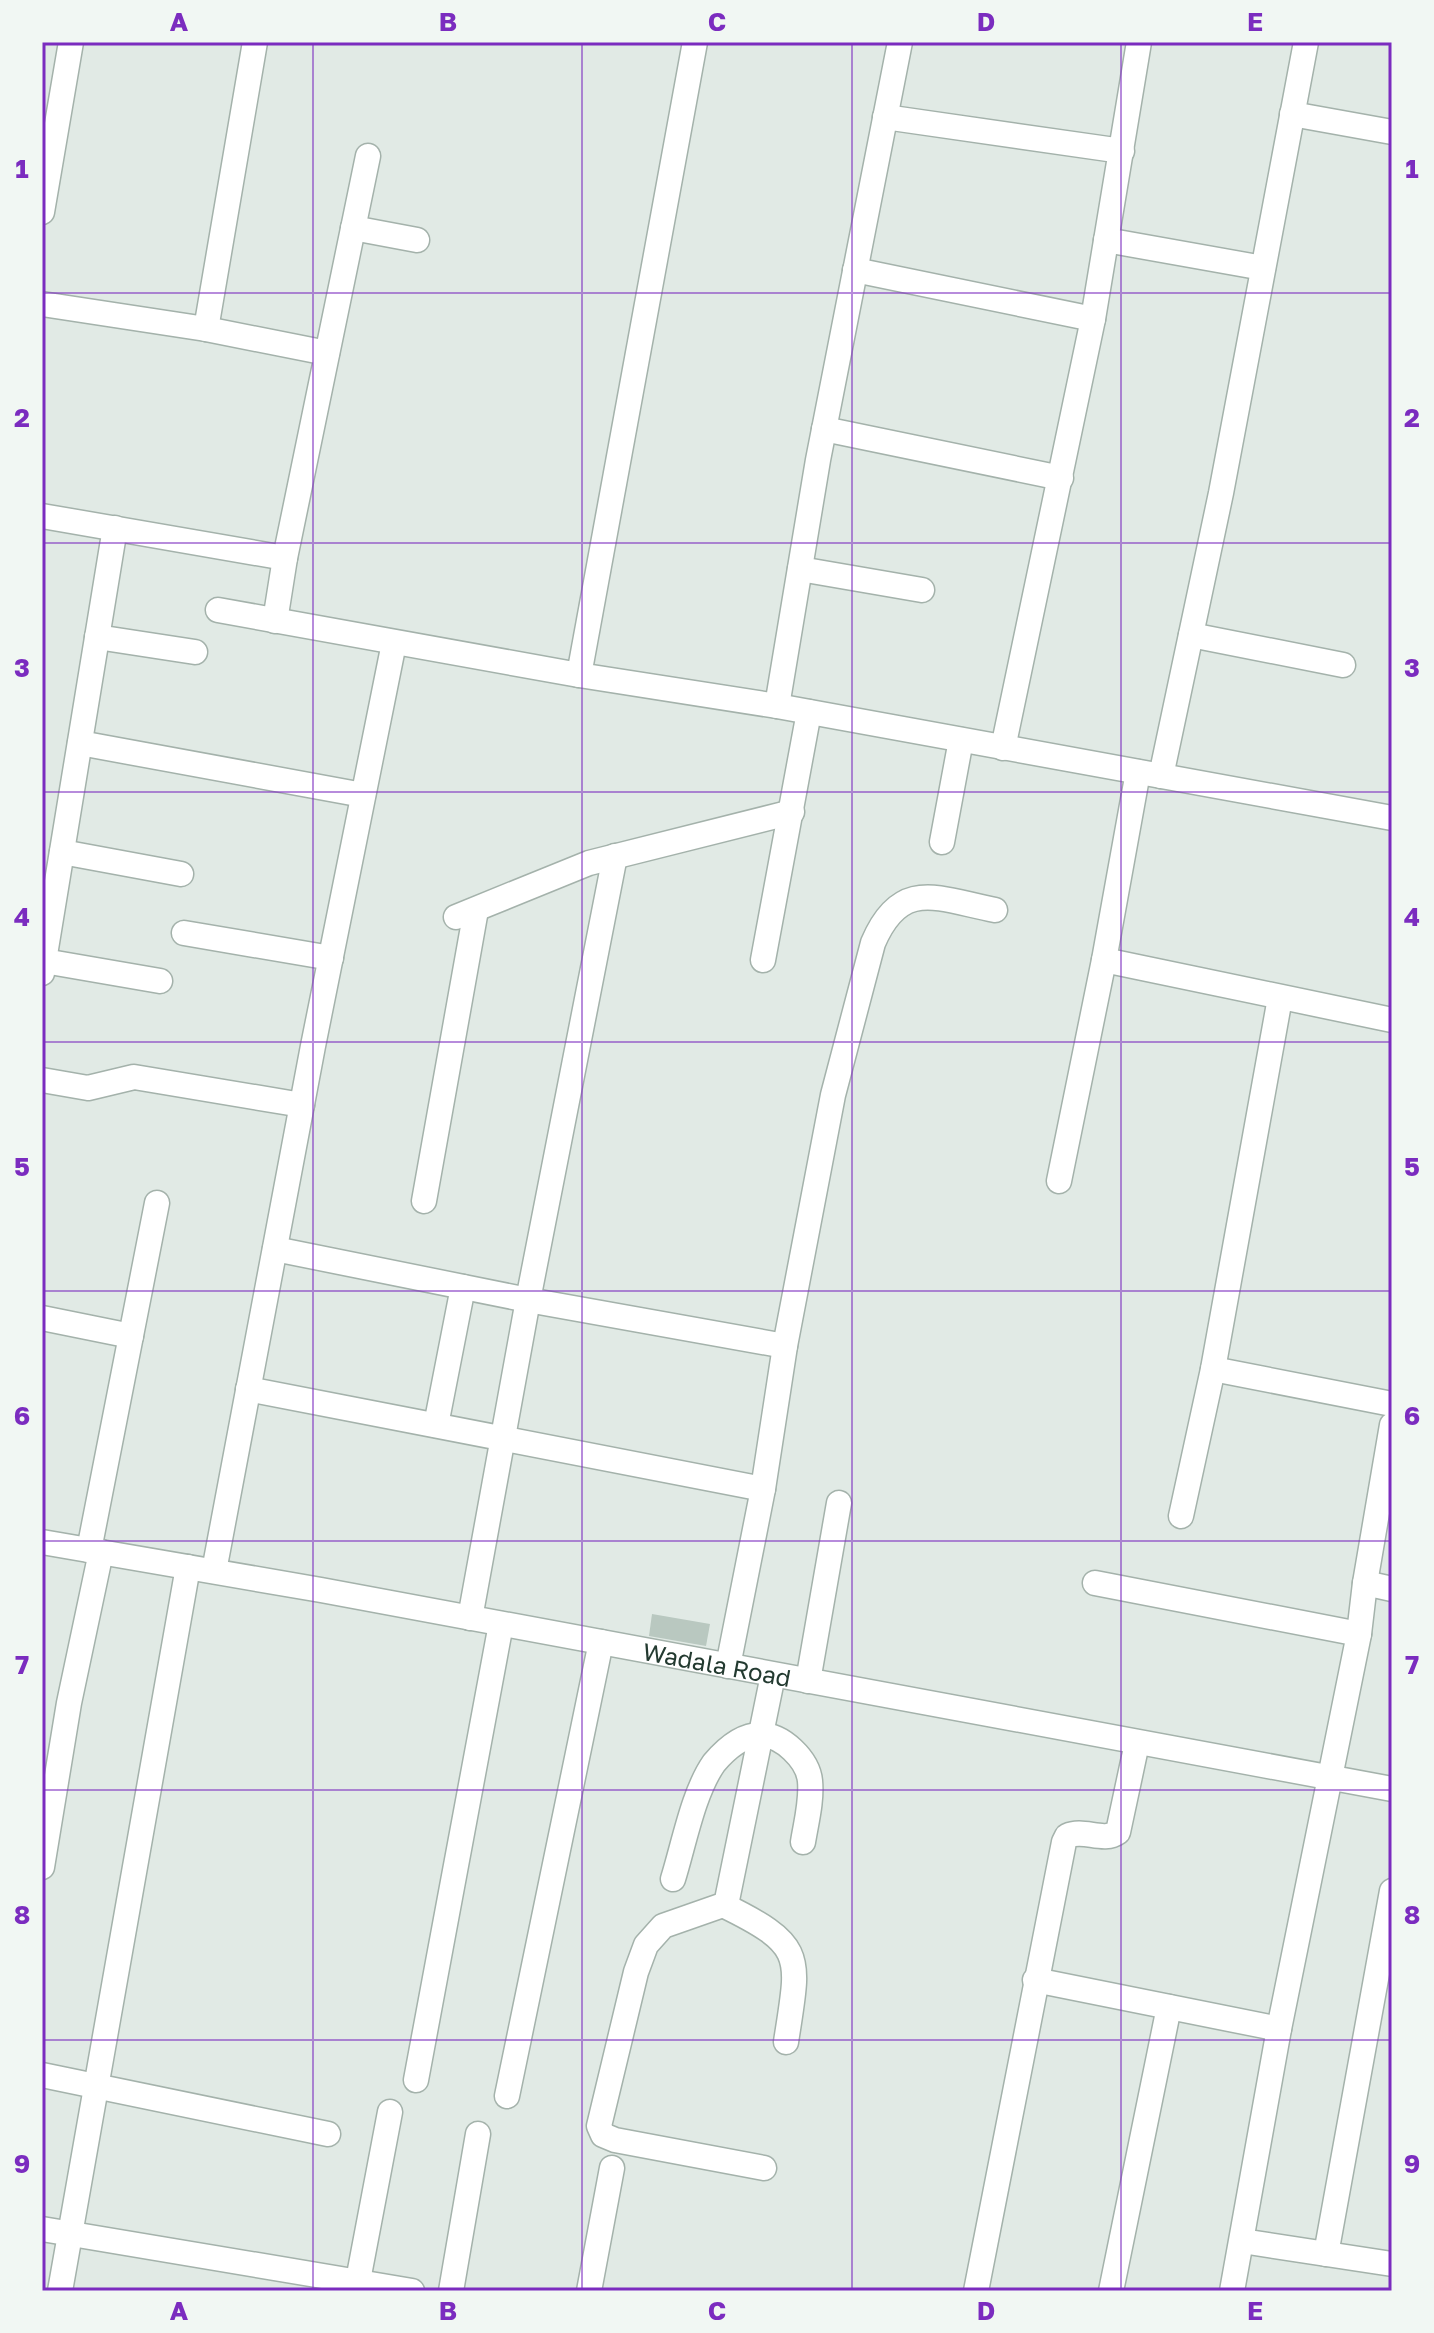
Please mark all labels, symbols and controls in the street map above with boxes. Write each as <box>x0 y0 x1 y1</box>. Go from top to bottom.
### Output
text: A <box>170 6 189 37</box>
text: B <box>439 6 457 37</box>
text: C <box>708 6 726 37</box>
text: D <box>977 6 995 37</box>
text: E <box>1247 6 1263 37</box>
text: 1 <box>15 153 29 184</box>
text: 1 <box>1405 153 1419 184</box>
text: 2 <box>14 402 30 433</box>
text: 2 <box>1404 402 1420 433</box>
text: 3 <box>14 652 30 683</box>
text: 3 <box>1404 652 1420 683</box>
text: 4 <box>14 901 30 932</box>
text: 4 <box>1404 901 1420 932</box>
text: 5 <box>14 1151 30 1182</box>
text: 5 <box>1404 1151 1420 1182</box>
text: 6 <box>14 1400 30 1431</box>
text: 6 <box>1404 1400 1420 1431</box>
street label: Wadala Road <box>641 1636 794 1692</box>
text: 7 <box>15 1649 29 1680</box>
text: 7 <box>1405 1649 1419 1680</box>
text: 8 <box>14 1899 30 1930</box>
text: 8 <box>1404 1899 1420 1930</box>
text: 9 <box>14 2148 30 2179</box>
text: 9 <box>1404 2148 1420 2179</box>
text: A <box>170 2295 189 2326</box>
text: B <box>439 2295 457 2326</box>
text: C <box>708 2295 726 2326</box>
text: D <box>977 2295 995 2326</box>
text: E <box>1247 2295 1263 2326</box>

